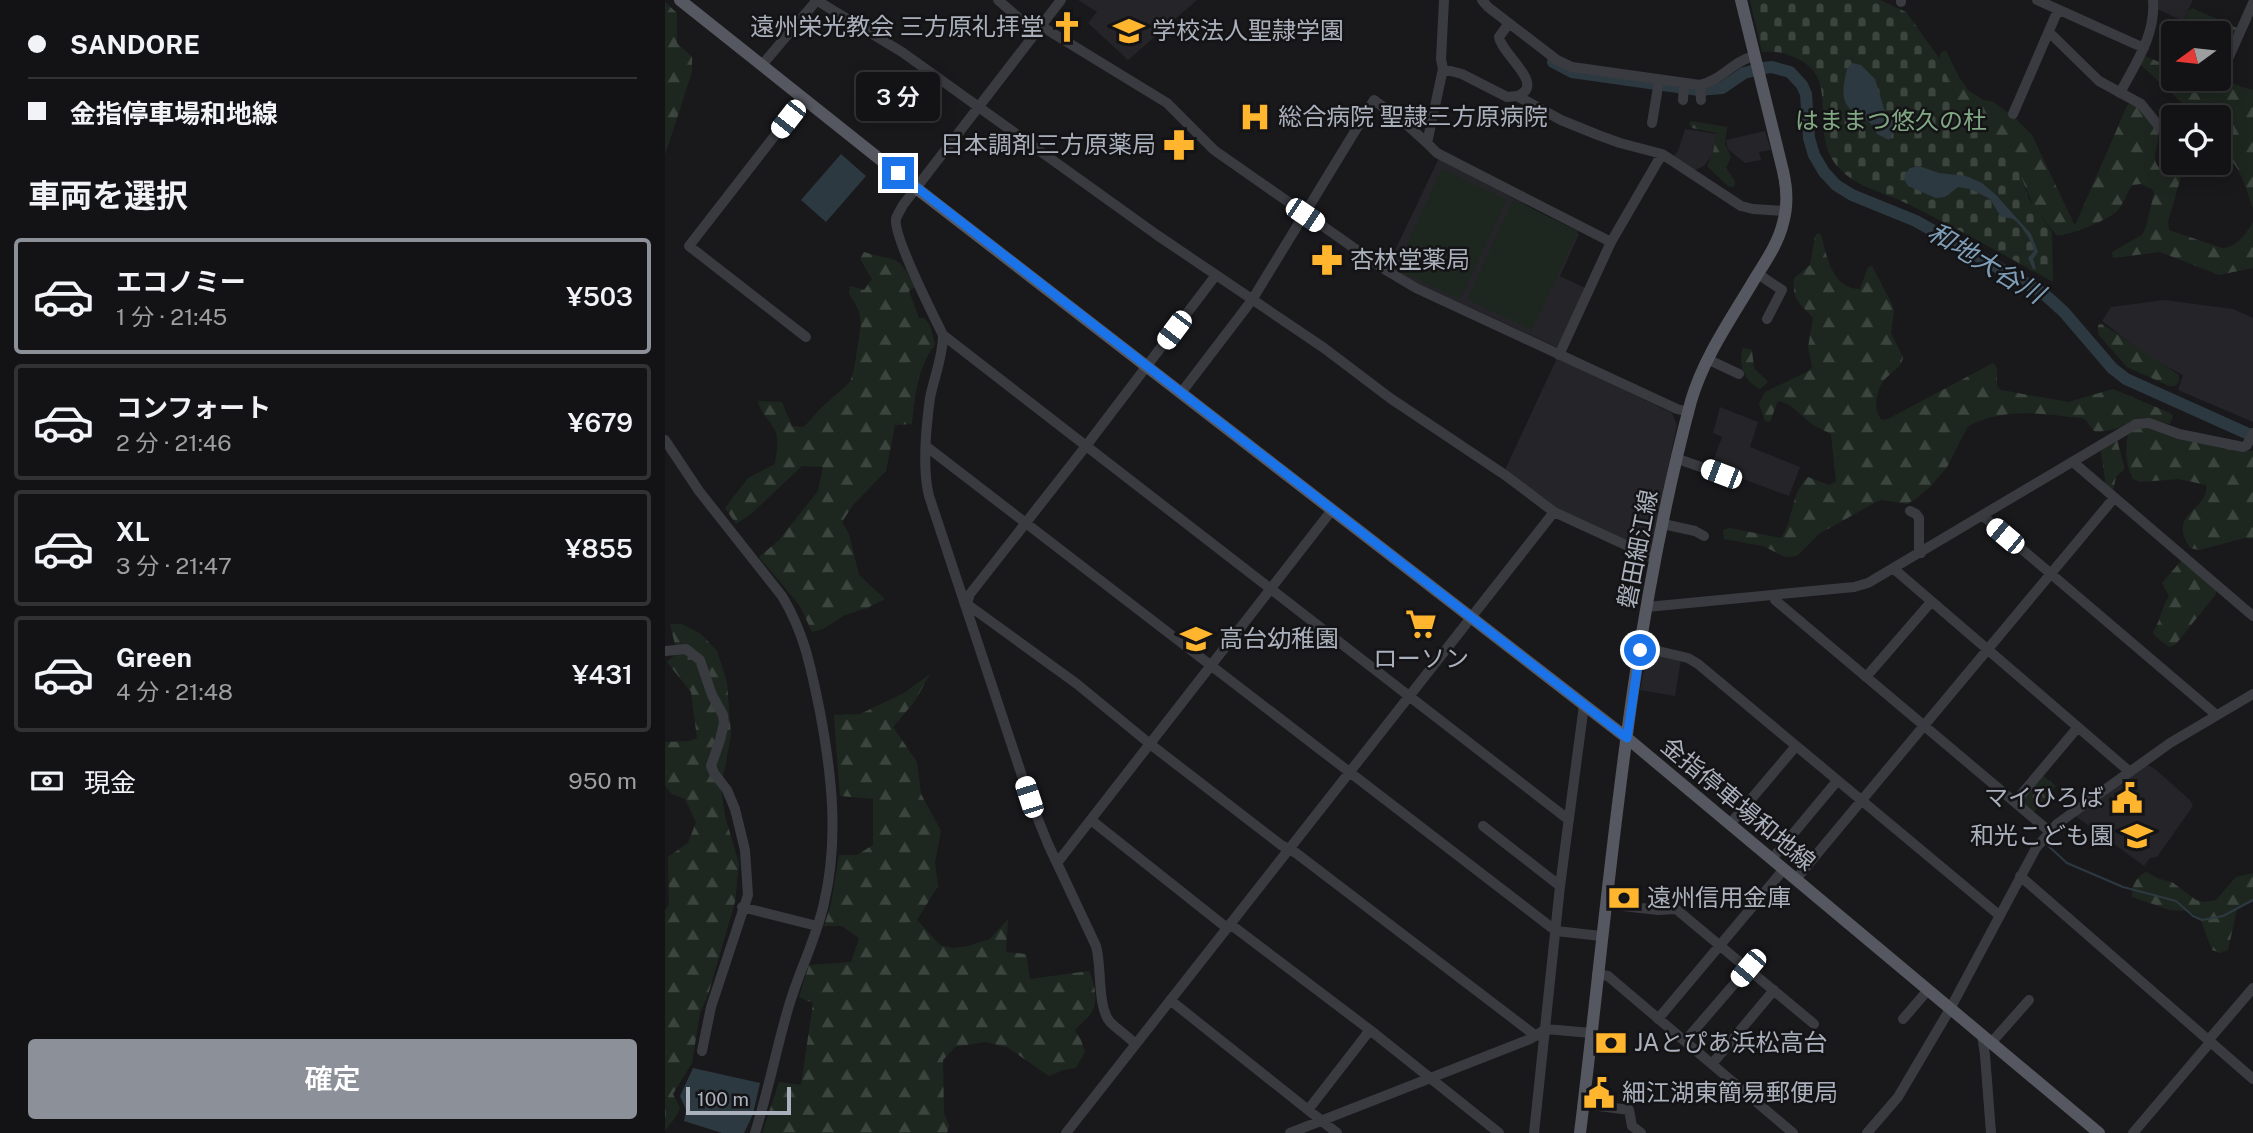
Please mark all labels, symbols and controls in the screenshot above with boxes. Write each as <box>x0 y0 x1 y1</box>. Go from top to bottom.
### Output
church icon: 遠州栄光教会 三方原礼拝堂 <box>1050 10 1084 44</box>
place label: 遠州栄光教会 三方原礼拝堂 <box>750 12 1044 40</box>
school or university icon: 学校法人聖隷学園 <box>1112 14 1146 48</box>
place label: 学校法人聖隷学園 <box>1152 16 1344 44</box>
north arrow <box>2161 21 2231 91</box>
map controls <box>2161 21 2231 175</box>
text: SANDORE <box>70 29 200 60</box>
callout: 3 分 <box>856 72 940 120</box>
text: 3 分 <box>876 83 920 110</box>
car <box>767 96 810 142</box>
text: 金指停車場和地線 <box>70 98 278 129</box>
hospital icon: 総合病院 聖隷三方原病院 <box>1238 100 1272 134</box>
place label: 総合病院 聖隷三方原病院 <box>1278 102 1548 130</box>
button: locate <box>2161 105 2231 175</box>
park label: はままつ悠久の杜 <box>1795 106 1987 134</box>
pharmacy icon: 日本調剤三方原薬局 <box>1162 128 1196 162</box>
place label: 日本調剤三方原薬局 <box>940 130 1156 158</box>
route end <box>882 157 914 189</box>
text: 車両を選択 <box>28 177 188 214</box>
car <box>1282 195 1329 235</box>
water label: 和地大谷川 <box>1923 216 2053 311</box>
pharmacy icon: 杏林堂薬局 <box>1310 243 1344 277</box>
place label: 杏林堂薬局 <box>1350 245 1470 273</box>
icon: car <box>32 265 95 328</box>
text: エコノミー <box>116 266 246 297</box>
text: ¥503 <box>566 281 633 312</box>
text: 1 分 · 21:45 <box>116 303 227 330</box>
car <box>1153 307 1196 353</box>
icon: car <box>32 391 95 454</box>
text: コンフォート <box>116 392 271 423</box>
text: ¥679 <box>568 407 633 438</box>
text: 2 分 · 21:46 <box>116 429 231 456</box>
car <box>1698 457 1745 491</box>
street label: 磐田細江線 <box>1612 487 1662 610</box>
car <box>1983 514 2028 558</box>
text: XL <box>116 516 150 547</box>
icon: car <box>32 517 95 580</box>
text: ¥855 <box>565 533 633 564</box>
text: 3 分 · 21:47 <box>116 552 232 579</box>
supermarket icon: ローソン <box>1404 607 1438 641</box>
school or university icon: 高台幼稚園 <box>1179 622 1213 656</box>
place label: 高台幼稚園 <box>1219 624 1339 652</box>
route start <box>1624 634 1656 666</box>
text: Green <box>116 642 192 673</box>
icon: car <box>32 643 95 706</box>
place label: ローソン <box>1373 644 1469 672</box>
text: ¥431 <box>572 659 633 690</box>
text: 4 分 · 21:48 <box>116 678 233 705</box>
street label: 金指停車場和地線 <box>1656 731 1821 876</box>
icon: cash <box>28 762 66 800</box>
text: 現金 <box>84 767 136 798</box>
text: 950 m <box>568 767 637 794</box>
car <box>1013 774 1046 820</box>
public building icon: マイひろば <box>2110 781 2144 815</box>
place label: マイひろば <box>1984 783 2104 811</box>
school or university icon: 和光こども園 <box>2120 819 2154 853</box>
place label: 和光こども園 <box>1970 821 2114 849</box>
bank icon: 遠州信用金庫 <box>1607 881 1641 915</box>
place label: 遠州信用金庫 <box>1647 883 1791 911</box>
car <box>1727 945 1770 991</box>
bank icon: JAとぴあ浜松高台 <box>1594 1026 1628 1060</box>
place label: JAとぴあ浜松高台 <box>1634 1028 1828 1056</box>
button: 確定 <box>28 1039 637 1119</box>
public building icon: 細江湖東簡易郵便局 <box>1582 1076 1616 1110</box>
place label: 細江湖東簡易郵便局 <box>1622 1078 1838 1106</box>
scale bar <box>686 1084 791 1116</box>
text: 100 m <box>697 1088 749 1110</box>

